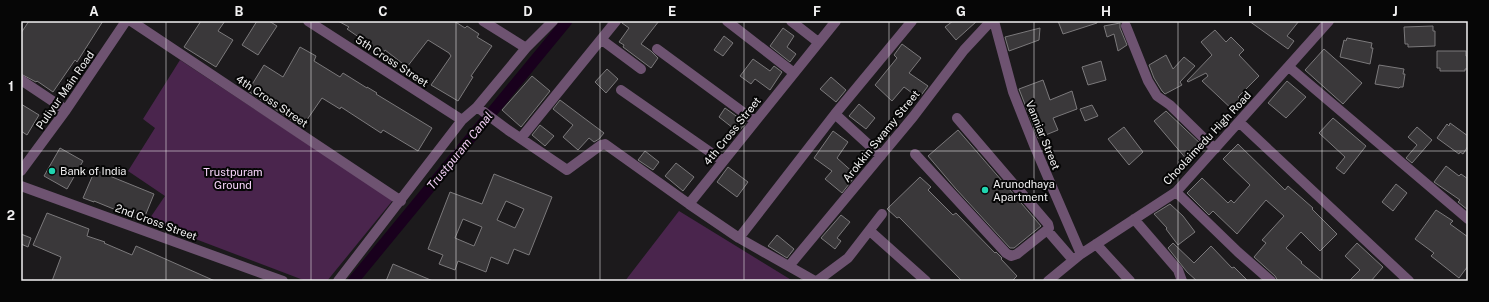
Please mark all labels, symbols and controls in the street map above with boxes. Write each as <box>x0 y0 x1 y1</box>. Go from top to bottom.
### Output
text: A <box>89 4 99 19</box>
text: B <box>235 4 244 19</box>
text: C <box>378 4 388 19</box>
text: D <box>523 4 533 19</box>
text: E <box>668 4 676 19</box>
text: F <box>813 4 821 19</box>
text: G <box>956 4 966 19</box>
text: H <box>1101 4 1111 19</box>
text: I <box>1248 4 1252 19</box>
text: J <box>1392 4 1398 19</box>
street label: 5th Cross Street <box>353 33 431 89</box>
street label: Puliyur Main Road <box>34 49 96 131</box>
street label: 4th Cross Street <box>234 73 310 129</box>
text: 1 <box>8 79 14 94</box>
street label: Arokkin Swamy Street <box>840 88 922 184</box>
street label: Choolaimedu High Road <box>1161 89 1253 187</box>
street label: 4th Cross Street <box>701 95 763 167</box>
street label: Vanniar Street <box>1024 99 1062 171</box>
water label: Trustpuram Canal <box>424 109 496 193</box>
place label: Bank of India <box>60 165 126 177</box>
marker: Bank of India <box>47 166 57 176</box>
park label: Trustpuram Ground <box>203 166 263 191</box>
place label: Arunodhaya Apartment <box>993 178 1055 203</box>
marker: Arunodhaya Apartment <box>980 185 990 195</box>
street label: 2nd Cross Street <box>114 202 198 242</box>
text: 2 <box>7 208 15 223</box>

